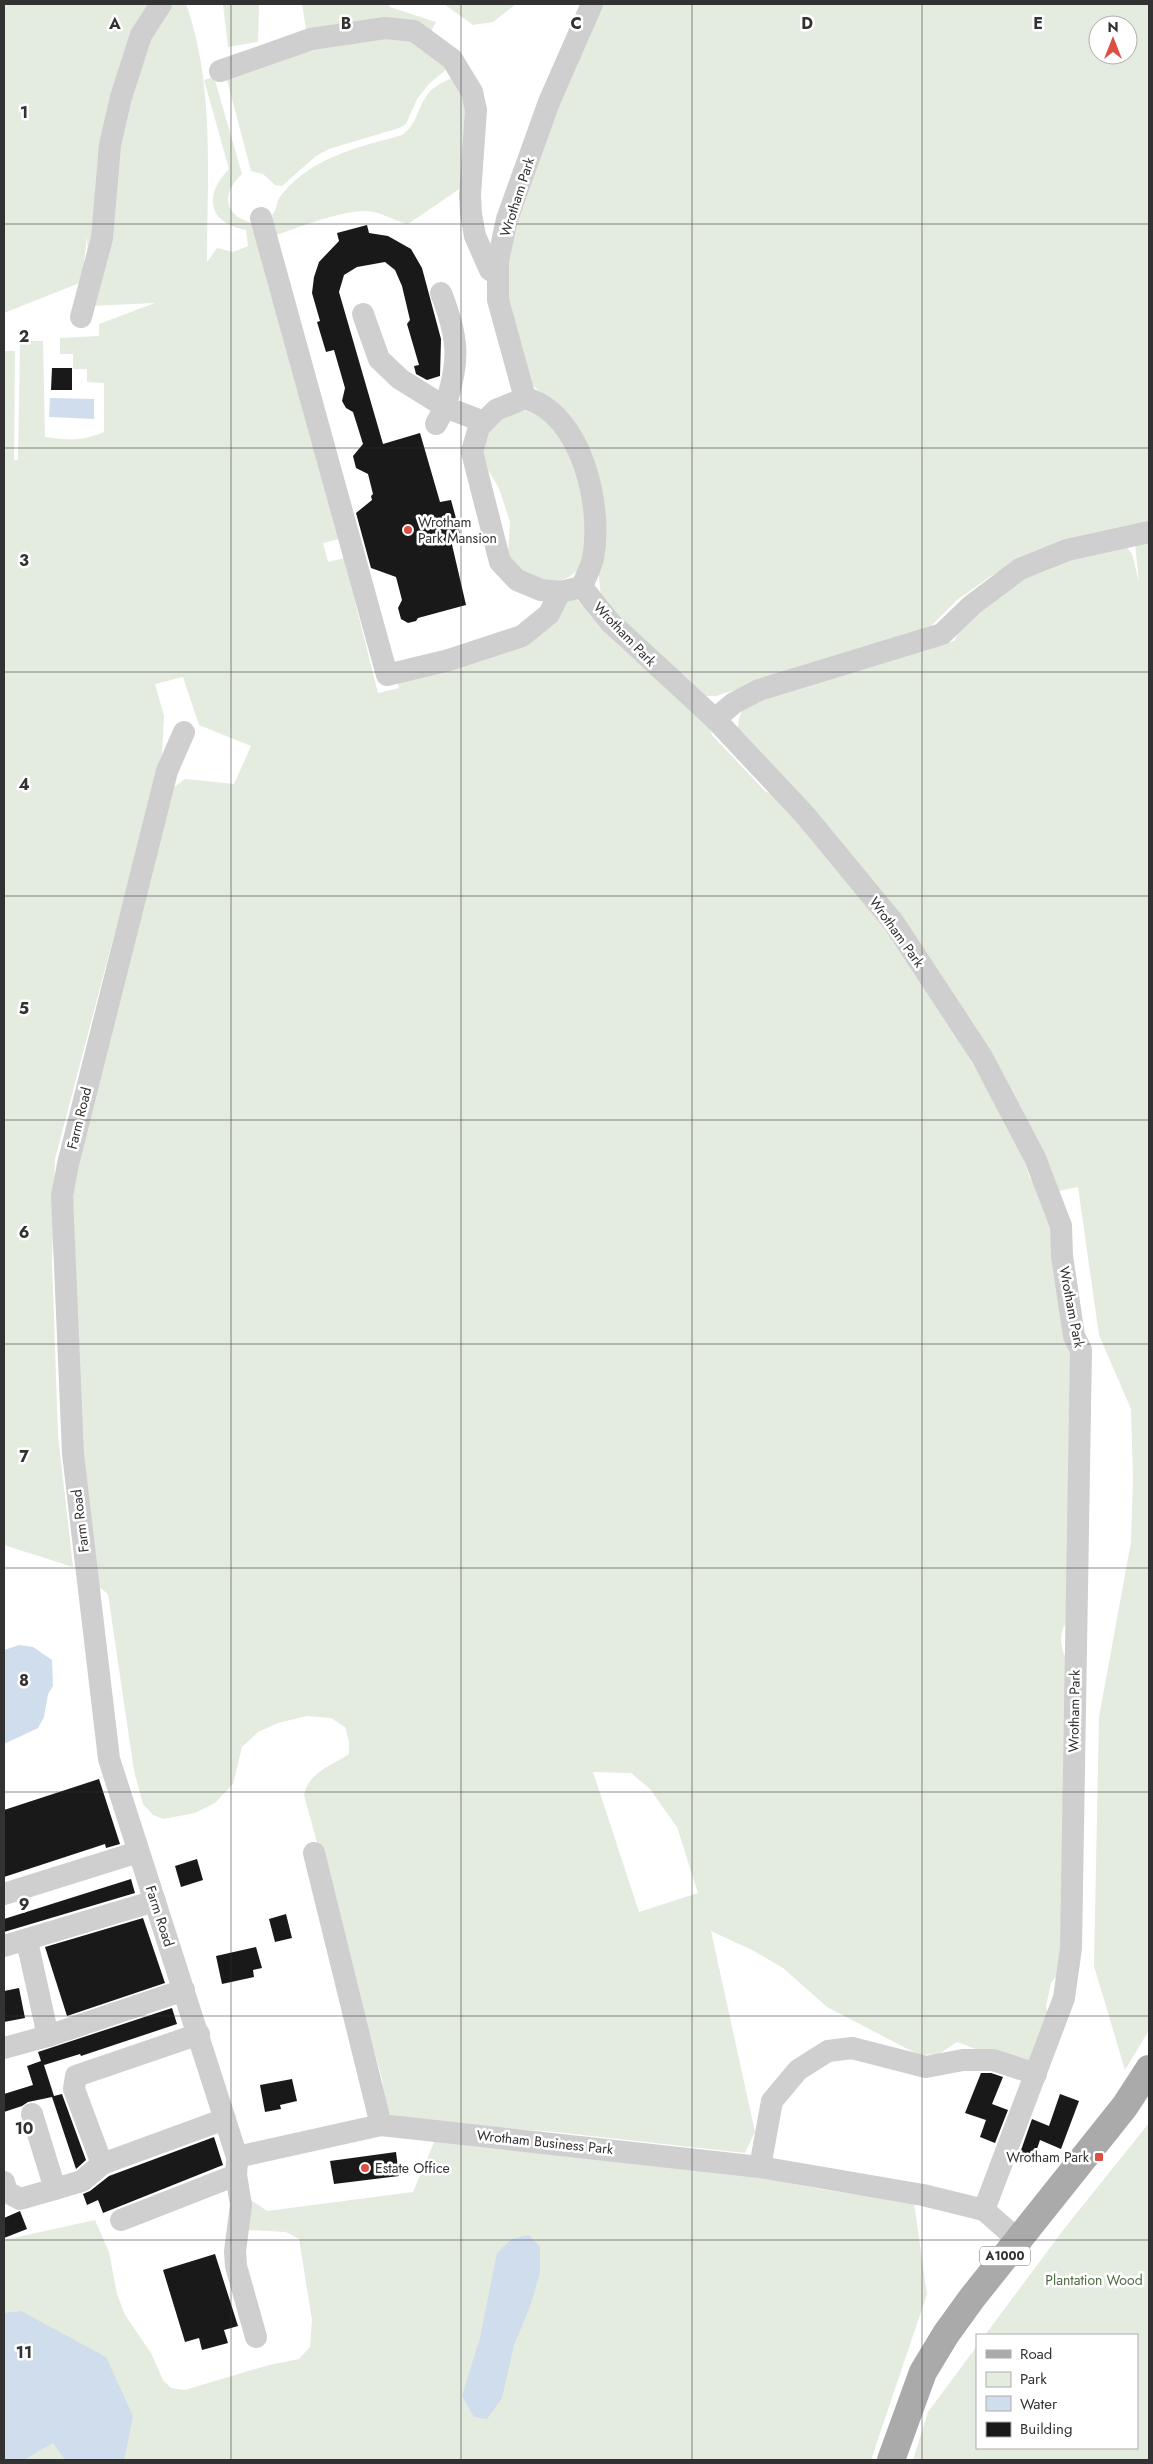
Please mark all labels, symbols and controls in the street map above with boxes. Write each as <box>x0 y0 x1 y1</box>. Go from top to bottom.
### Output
text: A <box>108 12 121 35</box>
text: B <box>341 12 351 35</box>
text: C <box>570 12 582 35</box>
text: D <box>801 12 813 35</box>
text: E <box>1033 12 1043 35</box>
north arrow <box>1088 15 1138 65</box>
text: N <box>1107 17 1119 37</box>
text: 1 <box>20 101 28 124</box>
street label: Wrotham Park <box>495 154 540 239</box>
text: 2 <box>19 325 29 348</box>
place label: Wrotham Park Mansion <box>418 512 497 548</box>
marker: Wrotham Park Mansion <box>402 524 414 536</box>
text: 3 <box>19 549 29 572</box>
street label: Wrotham Park <box>589 597 661 671</box>
text: 4 <box>18 773 30 796</box>
street label: Wrotham Park <box>865 893 930 972</box>
text: 5 <box>19 997 29 1020</box>
street label: Farm Road <box>62 1085 96 1151</box>
text: 6 <box>19 1221 29 1244</box>
street label: Wrotham Park <box>1054 1265 1090 1350</box>
text: 7 <box>19 1445 29 1468</box>
street label: Farm Road <box>66 1488 94 1554</box>
text: 8 <box>19 1669 29 1692</box>
street label: Wrotham Park <box>1063 1669 1085 1752</box>
street label: Farm Road <box>141 1883 179 1949</box>
text: 9 <box>19 1893 29 1916</box>
text: 10 <box>15 2117 33 2140</box>
street label: Wrotham Business Park <box>476 2125 615 2159</box>
place label: Wrotham Park <box>1006 2147 1090 2167</box>
marker: Wrotham Park <box>1093 2151 1105 2163</box>
place label: Estate Office <box>375 2158 450 2178</box>
marker: Estate Office <box>359 2162 371 2174</box>
road number: A1000 <box>980 2246 1030 2266</box>
park label: Plantation Wood <box>1045 2270 1143 2290</box>
legend <box>976 2334 1138 2449</box>
text: 11 <box>16 2341 32 2364</box>
text: Road <box>1020 2343 1052 2365</box>
text: Park <box>1020 2368 1047 2390</box>
text: Water <box>1020 2393 1058 2415</box>
text: Building <box>1020 2418 1072 2440</box>

